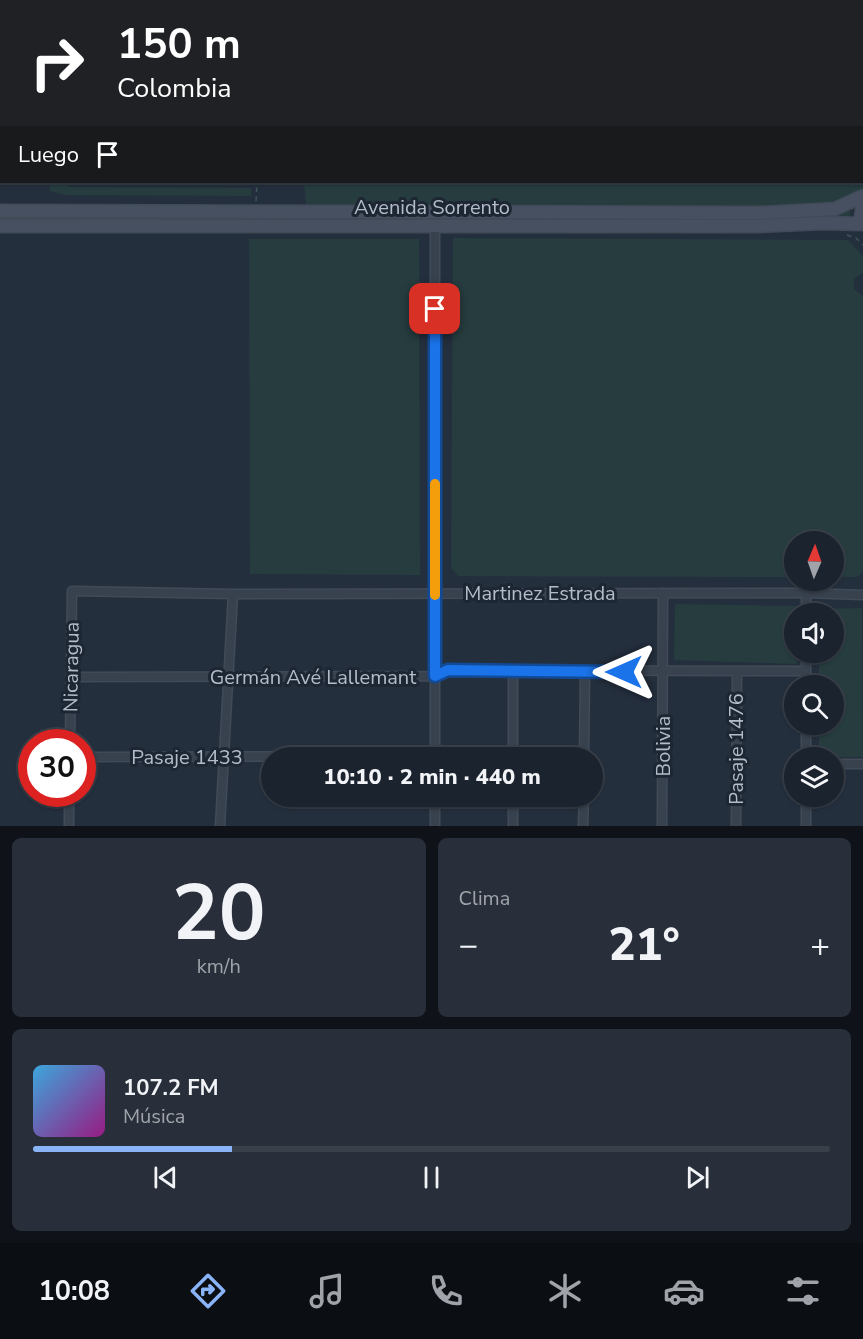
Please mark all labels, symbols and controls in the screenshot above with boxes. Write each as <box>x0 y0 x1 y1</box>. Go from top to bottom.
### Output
text: 150 m <box>117 16 241 73</box>
icon: right <box>18 24 96 102</box>
text: Colombia <box>117 70 232 107</box>
icon: arrive <box>91 138 124 171</box>
text: Luego <box>18 140 79 170</box>
street label: Avenida Sorrento <box>354 194 510 221</box>
pin <box>409 283 460 334</box>
icon: arrive <box>418 292 451 325</box>
north arrow <box>784 531 844 591</box>
map controls <box>784 531 844 807</box>
street label: Martinez Estrada <box>464 580 616 607</box>
button: sound <box>784 603 844 663</box>
street label: Nicaragua <box>57 622 86 712</box>
position arrow <box>592 640 656 704</box>
street label: Germán Avé Lallemant <box>210 664 417 691</box>
button: search <box>784 675 844 735</box>
street label: Pasaje 1476 <box>723 693 750 805</box>
street label: Bolivia <box>650 716 677 776</box>
speed limit sign: 30 <box>18 729 96 807</box>
street label: Pasaje 1433 <box>131 744 243 771</box>
button: layers <box>784 747 844 807</box>
text: 10:10 · 2 min · 440 m <box>323 762 541 792</box>
text: 20 <box>172 860 266 967</box>
text: Clima <box>459 885 510 912</box>
text: 21° <box>609 915 680 976</box>
text: − <box>459 923 478 968</box>
text: + <box>810 923 830 968</box>
text: km/h <box>197 953 241 980</box>
text: 107.2 FM <box>123 1073 219 1103</box>
text: Música <box>123 1103 185 1130</box>
icon: previous <box>149 1161 182 1194</box>
icon: pause <box>415 1161 448 1194</box>
icon: next <box>681 1161 714 1194</box>
icon: directions <box>187 1270 229 1312</box>
icon: music <box>306 1270 348 1312</box>
icon: phone <box>425 1270 467 1312</box>
icon: climate <box>544 1270 586 1312</box>
icon: car <box>663 1270 705 1312</box>
icon: filters <box>782 1270 824 1312</box>
text: 10:08 <box>39 1273 110 1310</box>

